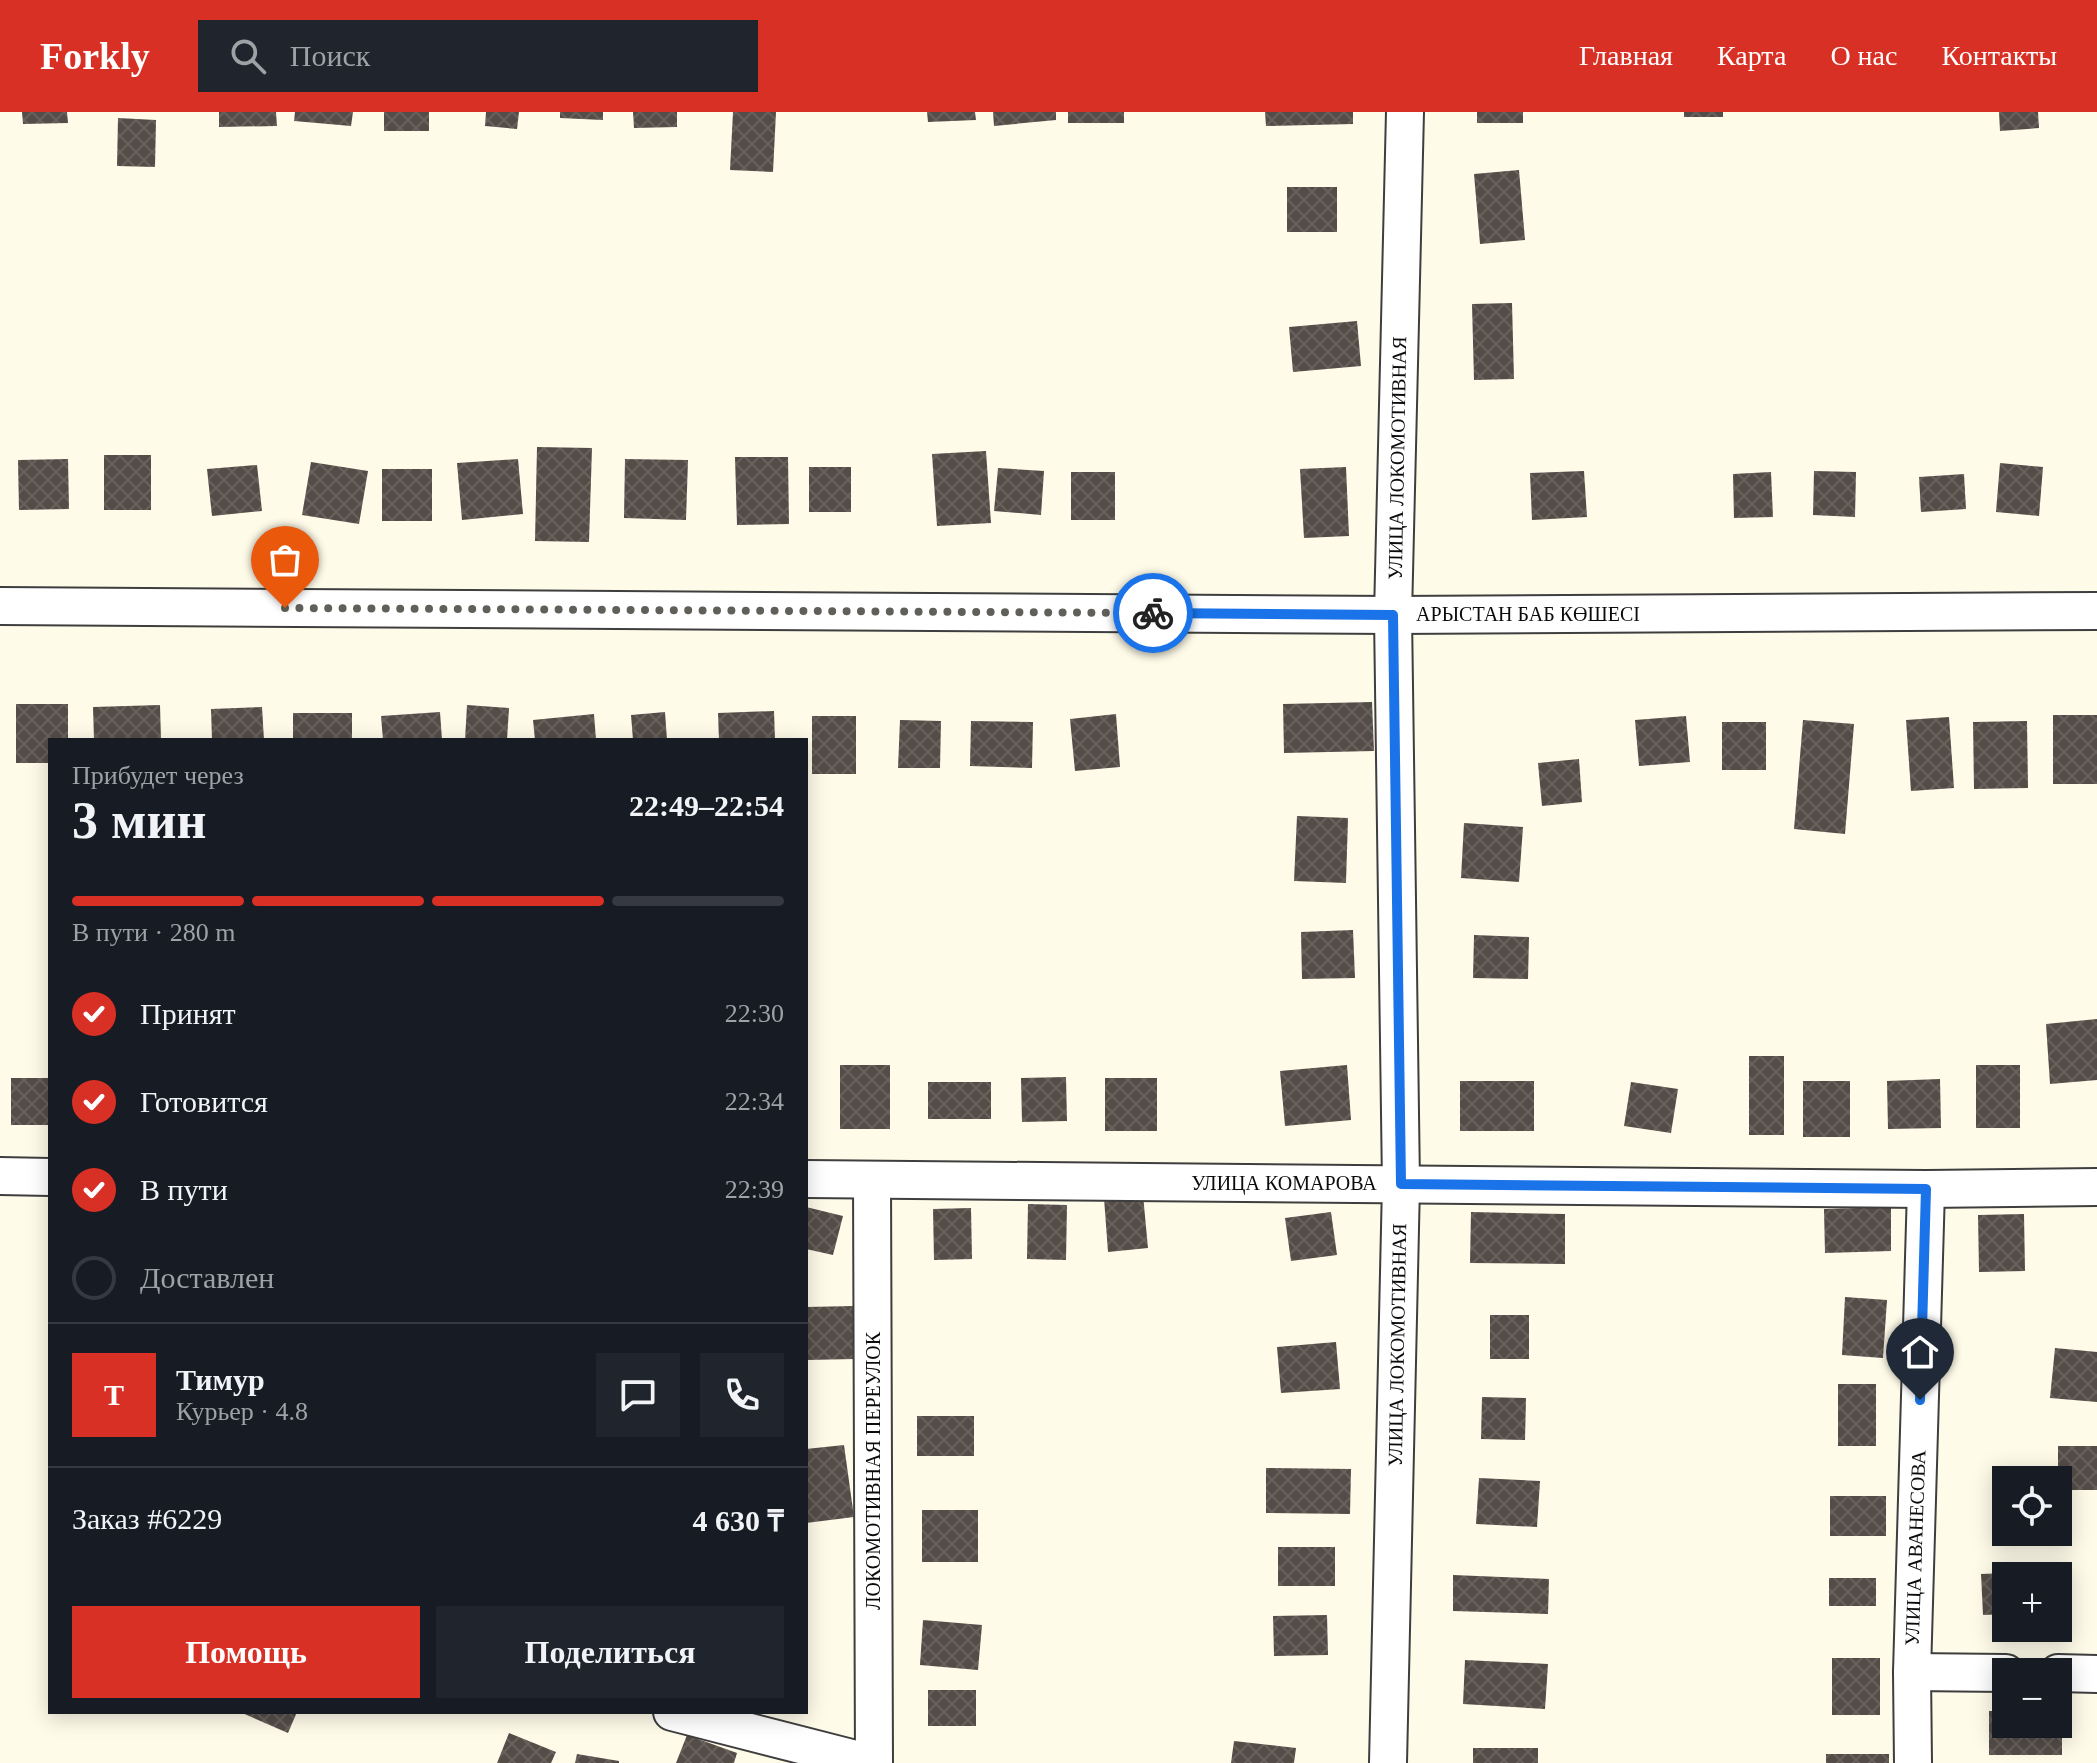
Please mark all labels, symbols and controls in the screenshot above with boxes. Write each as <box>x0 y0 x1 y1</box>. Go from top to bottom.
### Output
search box <box>198 20 758 92</box>
icon: search <box>226 34 270 78</box>
text: Forkly <box>40 35 150 77</box>
text: Поиск <box>290 39 370 72</box>
text: Главная <box>1579 40 1673 71</box>
text: Карта <box>1717 40 1786 71</box>
text: О нас <box>1830 40 1897 71</box>
text: Контакты <box>1941 40 2057 71</box>
street label: УЛИЦА ЛОКОМОТИВНАЯ <box>1384 336 1411 580</box>
pin <box>251 526 319 608</box>
icon: bag <box>263 538 307 582</box>
courier <box>1113 573 1193 653</box>
icon: bike <box>1131 591 1175 635</box>
street label: АРЫСТАН БАБ КӨШЕСІ <box>1416 603 1640 625</box>
text: Прибудет через <box>72 761 244 790</box>
text: 22:49–22:54 <box>629 789 784 822</box>
text: 3 мин <box>72 792 206 849</box>
text: В пути · 280 m <box>72 918 235 947</box>
icon: check <box>72 992 116 1036</box>
text: Принят <box>140 997 236 1030</box>
text: 22:30 <box>725 999 784 1028</box>
icon: check <box>72 1080 116 1124</box>
text: Готовится <box>140 1085 268 1118</box>
text: 22:34 <box>725 1087 784 1116</box>
icon: check <box>72 1168 116 1212</box>
street label: УЛИЦА КОМАРОВА <box>1191 1172 1377 1195</box>
text: В пути <box>140 1173 228 1206</box>
text: 22:39 <box>725 1175 784 1204</box>
street label: УЛИЦА ЛОКОМОТИВНАЯ <box>1384 1223 1411 1467</box>
text: Доставлен <box>140 1261 274 1294</box>
pin <box>1886 1318 1954 1400</box>
icon: home <box>1898 1330 1942 1374</box>
street label: ЛОКОМОТИВНАЯ ПЕРЕУЛОК <box>862 1331 884 1610</box>
button: chat <box>596 1353 680 1437</box>
button: phone <box>700 1353 784 1437</box>
text: Тимур <box>176 1363 265 1396</box>
text: Т <box>104 1378 124 1411</box>
text: Курьер · 4.8 <box>176 1397 308 1426</box>
street label: УЛИЦА АВАНЕСОВА <box>1901 1449 1930 1646</box>
map controls <box>1992 1466 2072 1738</box>
button: locate <box>1992 1466 2072 1546</box>
text: Заказ #6229 <box>72 1502 222 1535</box>
text: 4 630 ₸ <box>693 1504 784 1537</box>
button: + <box>1992 1562 2072 1642</box>
button: Помощь <box>72 1606 420 1698</box>
button: Поделиться <box>436 1606 784 1698</box>
button: − <box>1992 1658 2072 1738</box>

